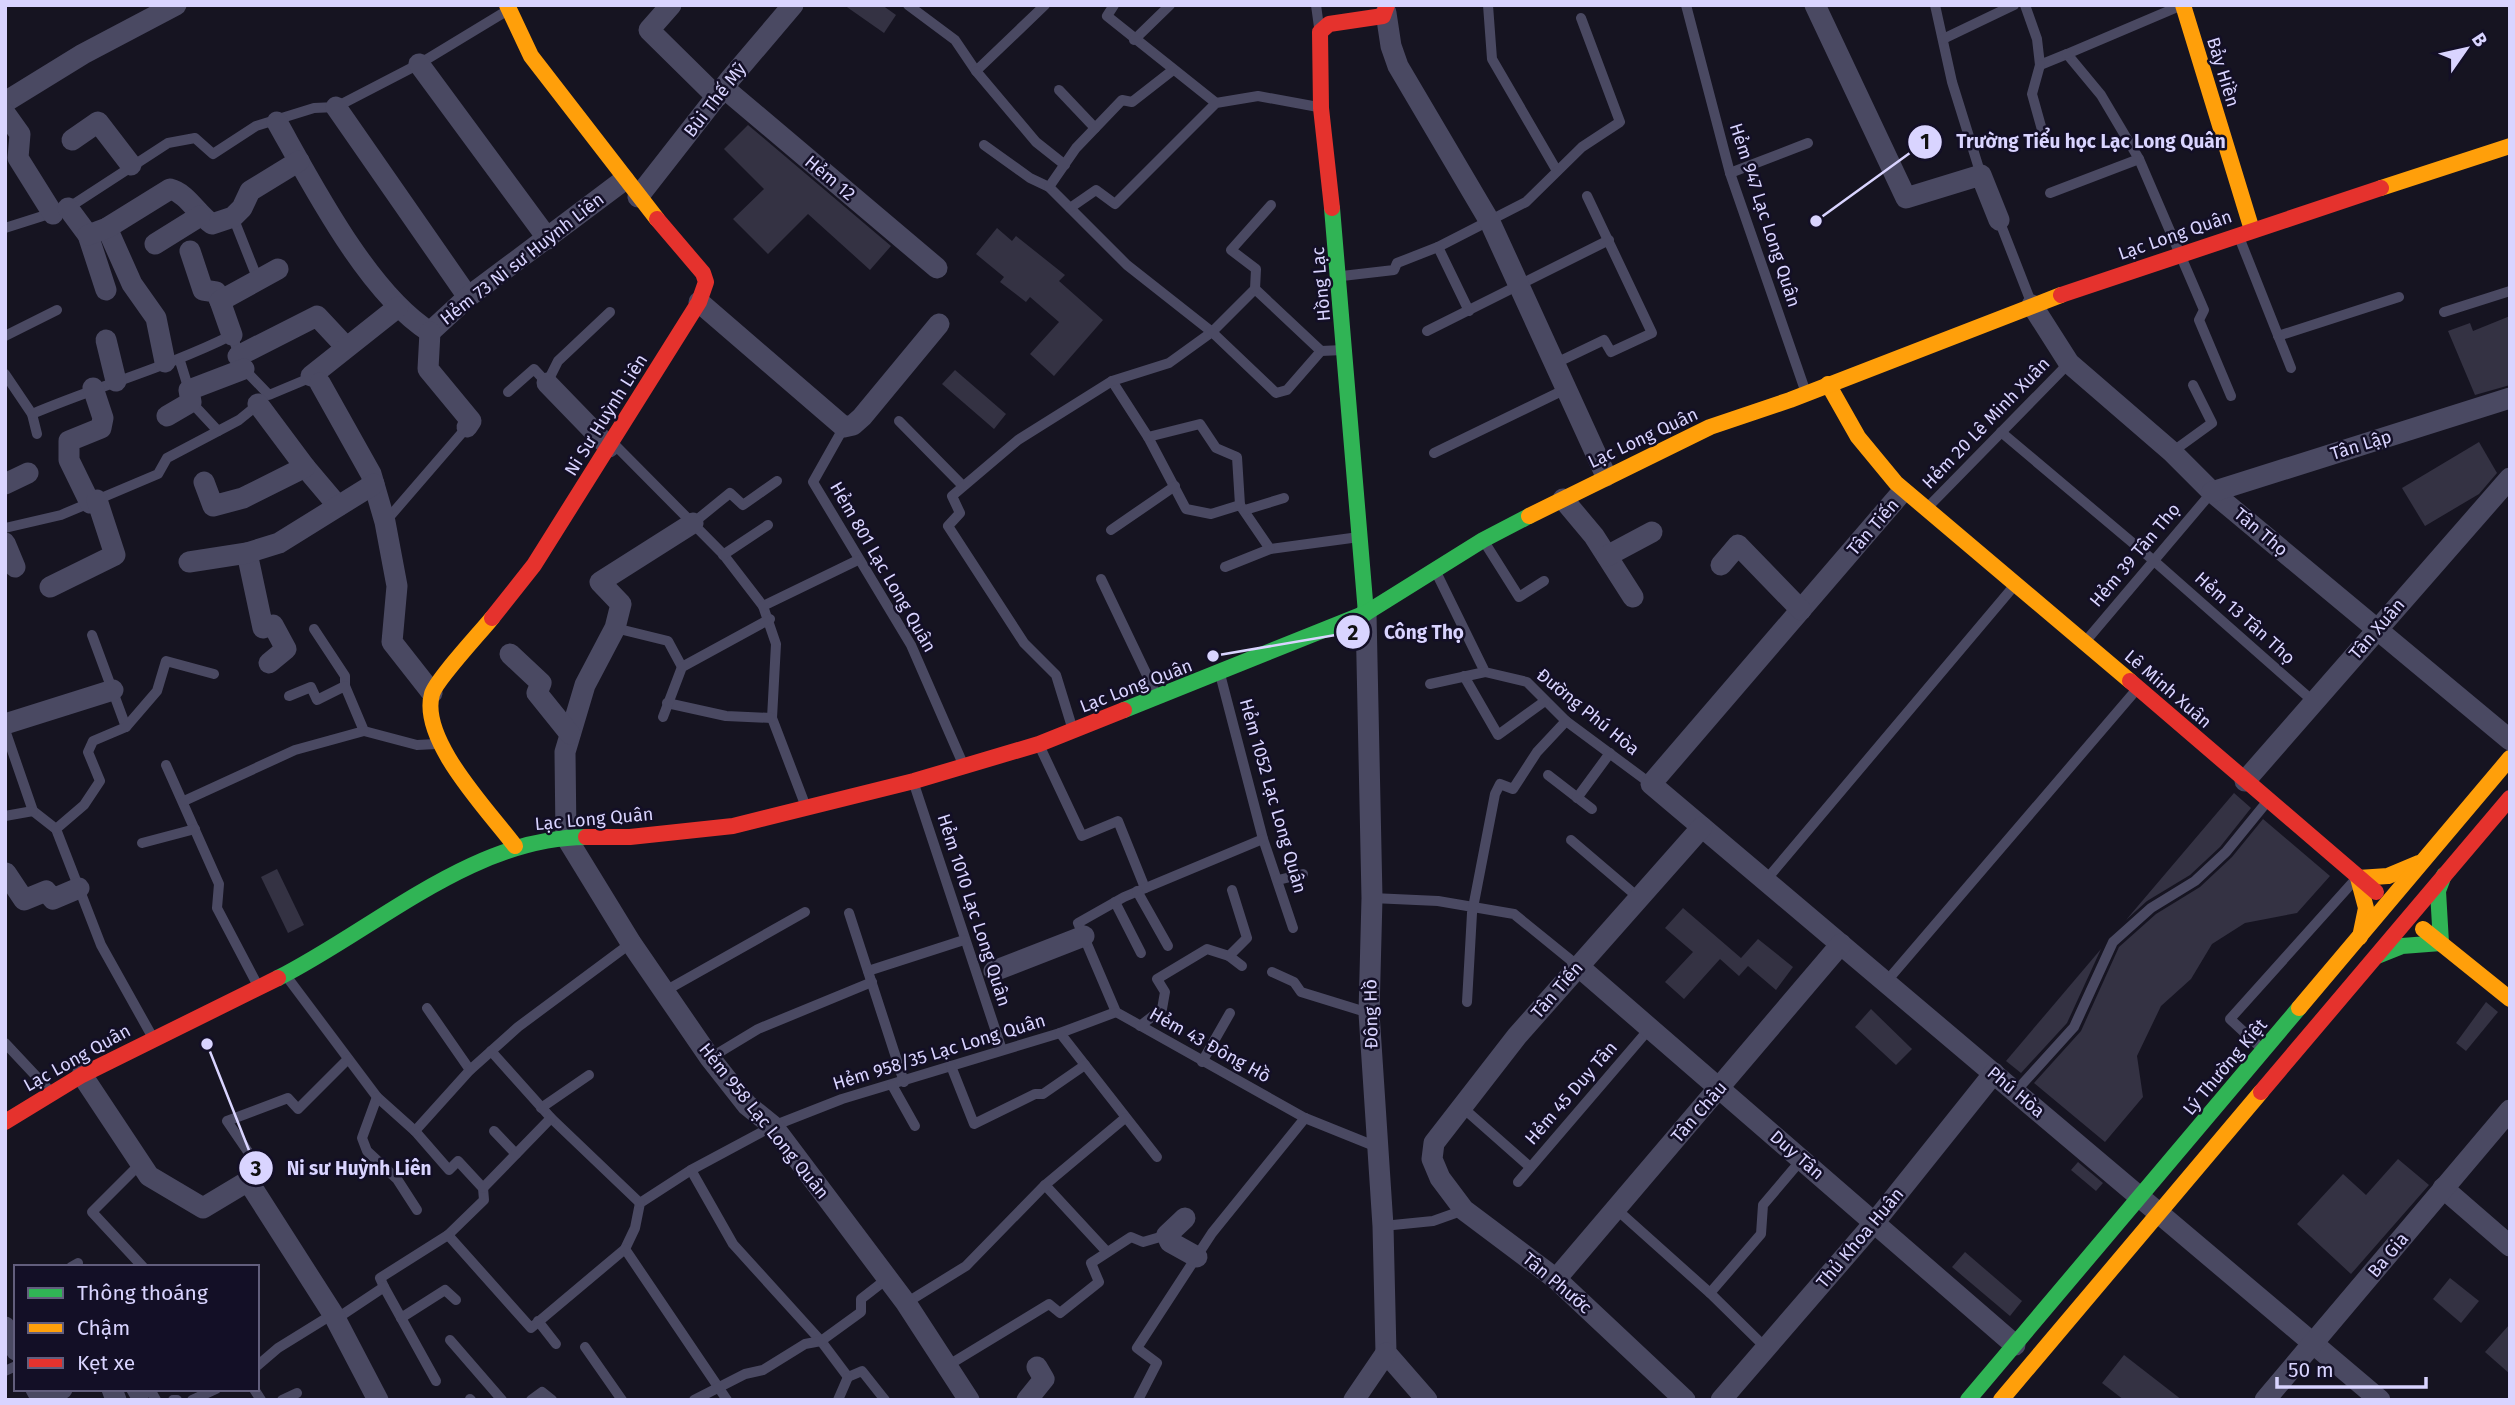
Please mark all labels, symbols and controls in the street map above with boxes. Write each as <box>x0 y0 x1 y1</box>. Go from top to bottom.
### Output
north arrow <box>2431 14 2501 84</box>
text: B <box>2467 28 2493 51</box>
street label: Bảy Hiền <box>2202 34 2244 110</box>
street label: Bùi Thế Mỹ <box>679 58 751 142</box>
street label: Hẻm 947 Lạc Long Quân <box>1725 120 1805 310</box>
callout: Trường Tiểu học Lạc Long Quân <box>1907 122 2240 162</box>
text: Trường Tiểu học Lạc Long Quân <box>1956 127 2226 153</box>
text: 1 <box>1920 129 1930 155</box>
street label: Hẻm 12 <box>800 151 860 205</box>
street label: Hẻm 73 Ni sư Huỳnh Liên <box>436 188 608 330</box>
street label: Lạc Long Quân <box>2115 205 2235 265</box>
street label: Hồng Lạc <box>1307 245 1335 322</box>
street label: Ni Sư Huỳnh Liên <box>560 350 652 480</box>
street label: Hẻm 20 Lê Minh Xuân <box>1918 353 2054 493</box>
street label: Lạc Long Quân <box>1584 403 1702 473</box>
street label: Tân Lập <box>2328 425 2394 465</box>
street label: Hẻm 801 Lạc Long Quân <box>825 478 941 656</box>
street label: Tân Tiến <box>1842 494 1904 560</box>
street label: Hẻm 39 Tân Thọ <box>2085 498 2185 612</box>
street label: Tân Thọ <box>2229 503 2293 561</box>
street label: Hẻm 13 Tân Thọ <box>2190 567 2300 669</box>
street label: Tân Xuân <box>2344 594 2410 664</box>
callout: Công Thọ <box>1335 612 1478 652</box>
text: 2 <box>1348 620 1359 646</box>
text: Công Thọ <box>1384 621 1464 644</box>
street label: Lê Minh Xuân <box>2120 645 2216 733</box>
street label: Lạc Long Quân <box>1077 654 1195 718</box>
street label: Đường Phú Hòa <box>1532 664 1644 760</box>
street label: Hẻm 1052 Lạc Long Quân <box>1235 696 1311 896</box>
street label: Lạc Long Quân <box>534 803 654 835</box>
street label: Hẻm 1010 Lạc Long Quân <box>932 811 1016 1009</box>
street label: Tân Tiến <box>1526 957 1588 1023</box>
street label: Đông Hồ <box>1359 979 1383 1049</box>
street label: Hẻm 43 Đông Hồ <box>1146 1003 1274 1087</box>
street label: Hẻm 958/35 Lạc Long Quân <box>830 1009 1048 1095</box>
street label: Lý Thường Kiệt <box>2178 1014 2272 1120</box>
street label: Lạc Long Quân <box>20 1020 134 1096</box>
street label: Hẻm 45 Duy Tân <box>1520 1037 1622 1149</box>
street label: Hẻm 958 Lạc Long Quân <box>694 1039 834 1203</box>
street label: Phú Hòa <box>1983 1062 2049 1122</box>
street label: Tân Châu <box>1666 1077 1732 1147</box>
street label: Duy Tân <box>1765 1126 1829 1184</box>
callout: Ni sư Huỳnh Liên <box>238 1148 446 1188</box>
text: 3 <box>250 1156 262 1182</box>
text: Ni sư Huỳnh Liên <box>287 1157 431 1180</box>
street label: Thủ Khoa Huân <box>1812 1183 1908 1293</box>
street label: Ba Gia <box>2363 1228 2413 1282</box>
street label: Tân Phước <box>1518 1248 1596 1319</box>
legend <box>14 1265 259 1391</box>
text: Thông thoáng <box>77 1280 208 1306</box>
text: Chậm <box>77 1315 130 1341</box>
scale bar <box>2277 1346 2426 1390</box>
text: Kẹt xe <box>77 1350 135 1376</box>
text: 50 m <box>2288 1357 2334 1383</box>

